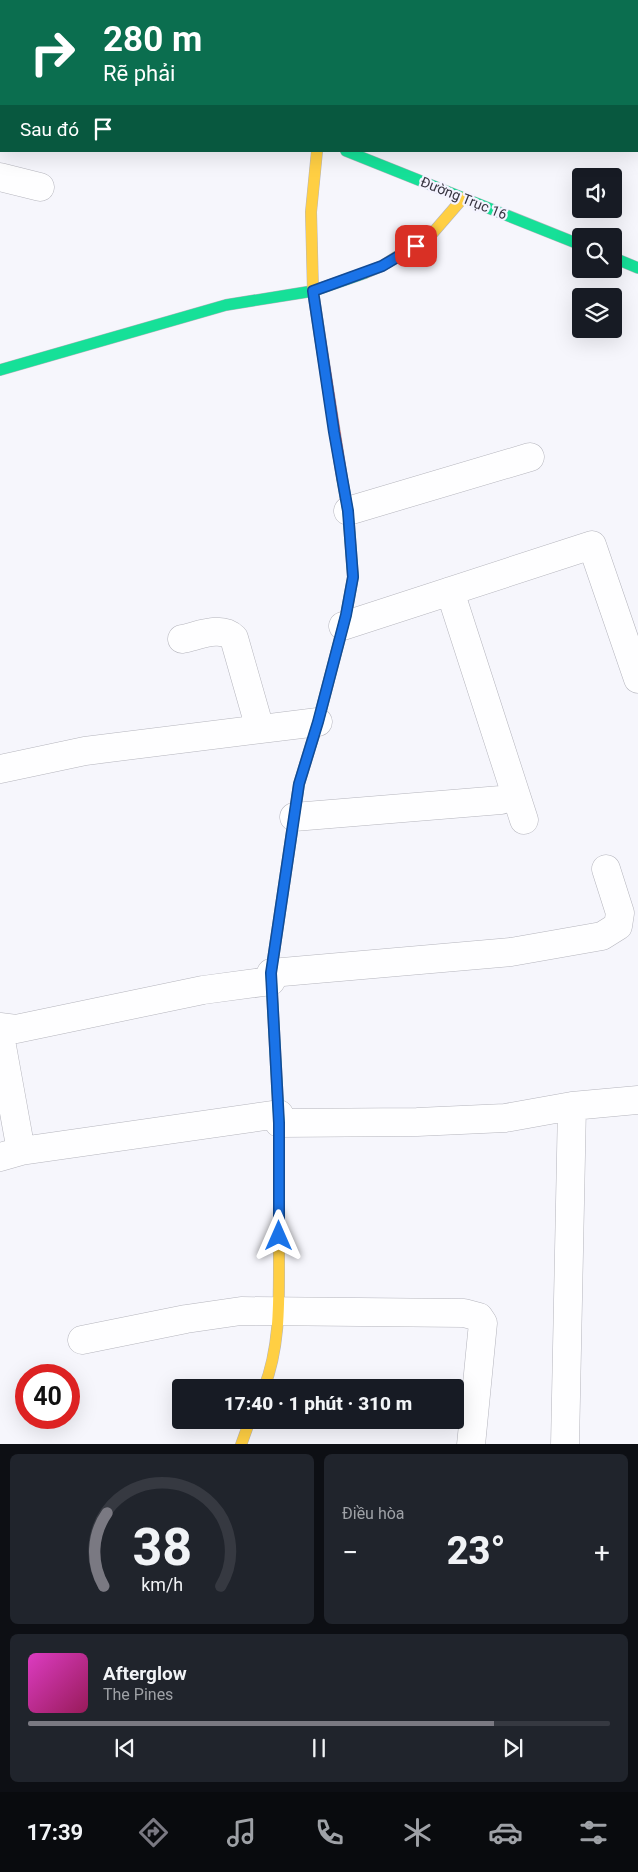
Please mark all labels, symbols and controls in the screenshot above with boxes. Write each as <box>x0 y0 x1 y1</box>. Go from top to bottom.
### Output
text: 280 m <box>103 19 202 60</box>
icon: right <box>20 20 85 85</box>
text: Rẽ phải <box>103 61 175 86</box>
icon: arrive <box>89 115 117 143</box>
text: Sau đó <box>20 118 79 141</box>
map controls <box>572 168 622 338</box>
button: sound <box>572 168 622 218</box>
street label: Đường Trục 16 <box>418 173 510 223</box>
pin <box>395 225 437 267</box>
button: search <box>572 228 622 278</box>
icon: arrive <box>402 232 430 260</box>
button: layers <box>572 288 622 338</box>
position arrow <box>252 1209 304 1261</box>
speed limit sign: 40 <box>15 1364 80 1429</box>
text: 17:40 · 1 phút · 310 m <box>224 1392 412 1415</box>
text: Điều hòa <box>342 1504 405 1523</box>
text: 38 <box>132 1517 192 1578</box>
text: 23° <box>447 1529 505 1573</box>
text: − <box>342 1536 358 1569</box>
text: + <box>594 1536 610 1569</box>
text: km/h <box>141 1574 183 1595</box>
text: Afterglow <box>103 1662 187 1685</box>
text: The Pines <box>103 1685 173 1704</box>
icon: previous <box>111 1734 139 1762</box>
icon: pause <box>305 1734 333 1762</box>
icon: next <box>499 1734 527 1762</box>
icon: directions <box>136 1815 171 1850</box>
icon: music <box>224 1815 259 1850</box>
icon: phone <box>312 1815 347 1850</box>
icon: climate <box>400 1815 435 1850</box>
icon: car <box>488 1815 523 1850</box>
icon: filters <box>576 1815 611 1850</box>
text: 17:39 <box>27 1820 83 1845</box>

